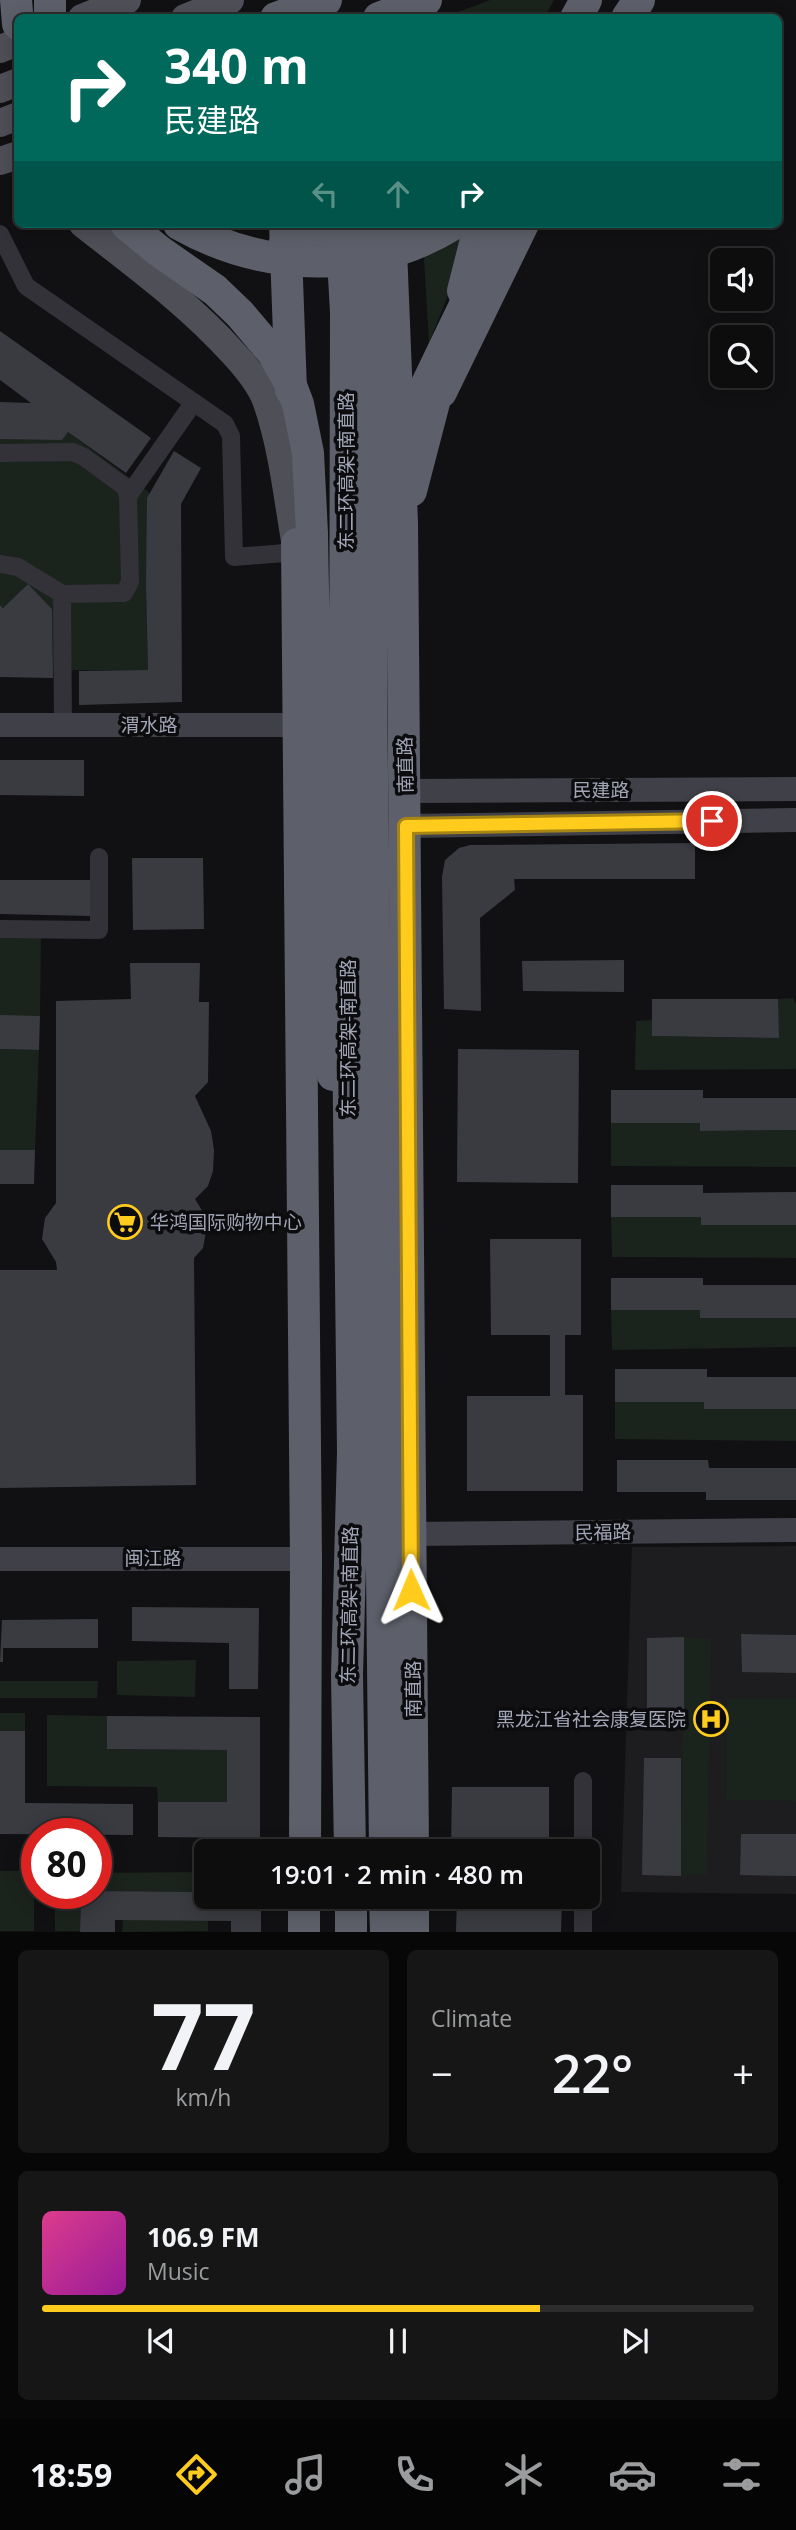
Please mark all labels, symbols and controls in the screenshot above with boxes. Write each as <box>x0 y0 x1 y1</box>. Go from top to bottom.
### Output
text: 340 m <box>164 32 309 98</box>
icon: right <box>49 42 140 133</box>
text: 民建路 <box>164 98 260 141</box>
icon: left <box>306 175 344 213</box>
icon: ahead <box>379 175 417 213</box>
icon: right <box>452 175 490 213</box>
map controls <box>710 248 773 388</box>
button: sound <box>710 248 773 311</box>
button: search <box>710 325 773 388</box>
street label: 东二环高架-南直路 <box>333 392 359 550</box>
street label: 渭水路 <box>120 712 178 738</box>
street label: 南直路 <box>392 736 418 794</box>
street label: 民建路 <box>572 777 630 803</box>
pin <box>682 791 742 851</box>
icon: arrive <box>693 802 731 840</box>
street label: 东二环高架-南直路 <box>335 959 361 1117</box>
supermarket icon: 华鸿国际购物中心 <box>106 1203 144 1241</box>
place label: 华鸿国际购物中心 <box>150 1209 302 1235</box>
street label: 民福路 <box>574 1519 632 1545</box>
street label: 东二环高架-南直路 <box>335 1526 363 1684</box>
street label: 闽江路 <box>124 1545 182 1571</box>
position arrow <box>374 1553 448 1627</box>
street label: 南直路 <box>400 1660 426 1718</box>
hospital icon: 黑龙江省社会康复医院 <box>692 1700 730 1738</box>
place label: 黑龙江省社会康复医院 <box>496 1706 686 1732</box>
speed limit sign: 80 <box>21 1818 112 1909</box>
text: 19:01 · 2 min · 480 m <box>270 1856 524 1892</box>
text: 77 <box>151 1973 256 2097</box>
text: Climate <box>431 2002 512 2034</box>
text: 22° <box>552 2037 633 2108</box>
text: − <box>431 2047 453 2099</box>
text: + <box>732 2047 754 2099</box>
text: km/h <box>176 2081 231 2113</box>
text: 106.9 FM <box>147 2219 259 2255</box>
text: Music <box>147 2255 210 2287</box>
icon: previous <box>142 2322 180 2360</box>
icon: pause <box>379 2322 417 2360</box>
icon: next <box>616 2322 654 2360</box>
icon: directions <box>172 2450 221 2499</box>
icon: music <box>281 2450 330 2499</box>
icon: phone <box>390 2450 439 2499</box>
icon: climate <box>499 2450 548 2499</box>
icon: car <box>608 2450 657 2499</box>
icon: filters <box>717 2450 766 2499</box>
text: 18:59 <box>30 2453 112 2496</box>

